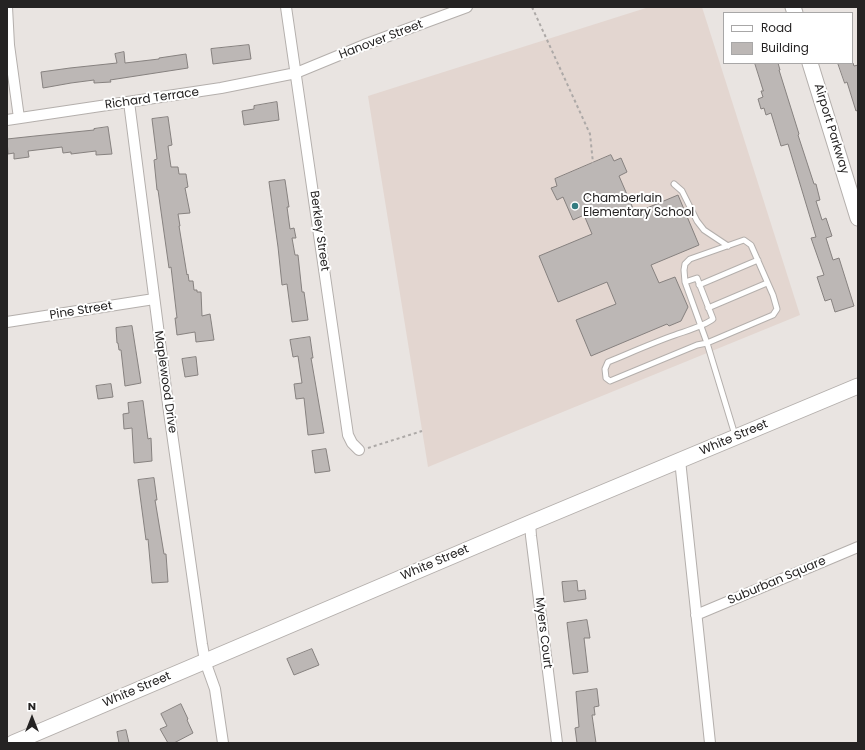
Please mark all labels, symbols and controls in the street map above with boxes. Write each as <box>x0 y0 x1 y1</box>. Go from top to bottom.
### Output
legend <box>723 12 853 64</box>
street label: Hanover Street <box>337 17 425 63</box>
text: Road <box>761 19 792 36</box>
text: Building <box>761 39 809 56</box>
street label: Airport Parkway <box>810 82 852 176</box>
street label: Richard Terrace <box>104 85 200 113</box>
street label: Berkley Street <box>306 190 332 272</box>
place label: Chamberlain Elementary School <box>583 192 694 220</box>
marker: Chamberlain Elementary School <box>570 201 580 211</box>
street label: Pine Street <box>49 299 113 323</box>
street label: Maplewood Drive <box>151 330 179 434</box>
street label: White Street <box>698 417 770 459</box>
street label: White Street <box>399 542 471 584</box>
street label: Suburban Square <box>726 554 828 608</box>
street label: Myers Court <box>531 596 555 670</box>
street label: White Street <box>101 669 173 711</box>
north arrow <box>12 698 52 738</box>
text: N <box>28 698 36 714</box>

